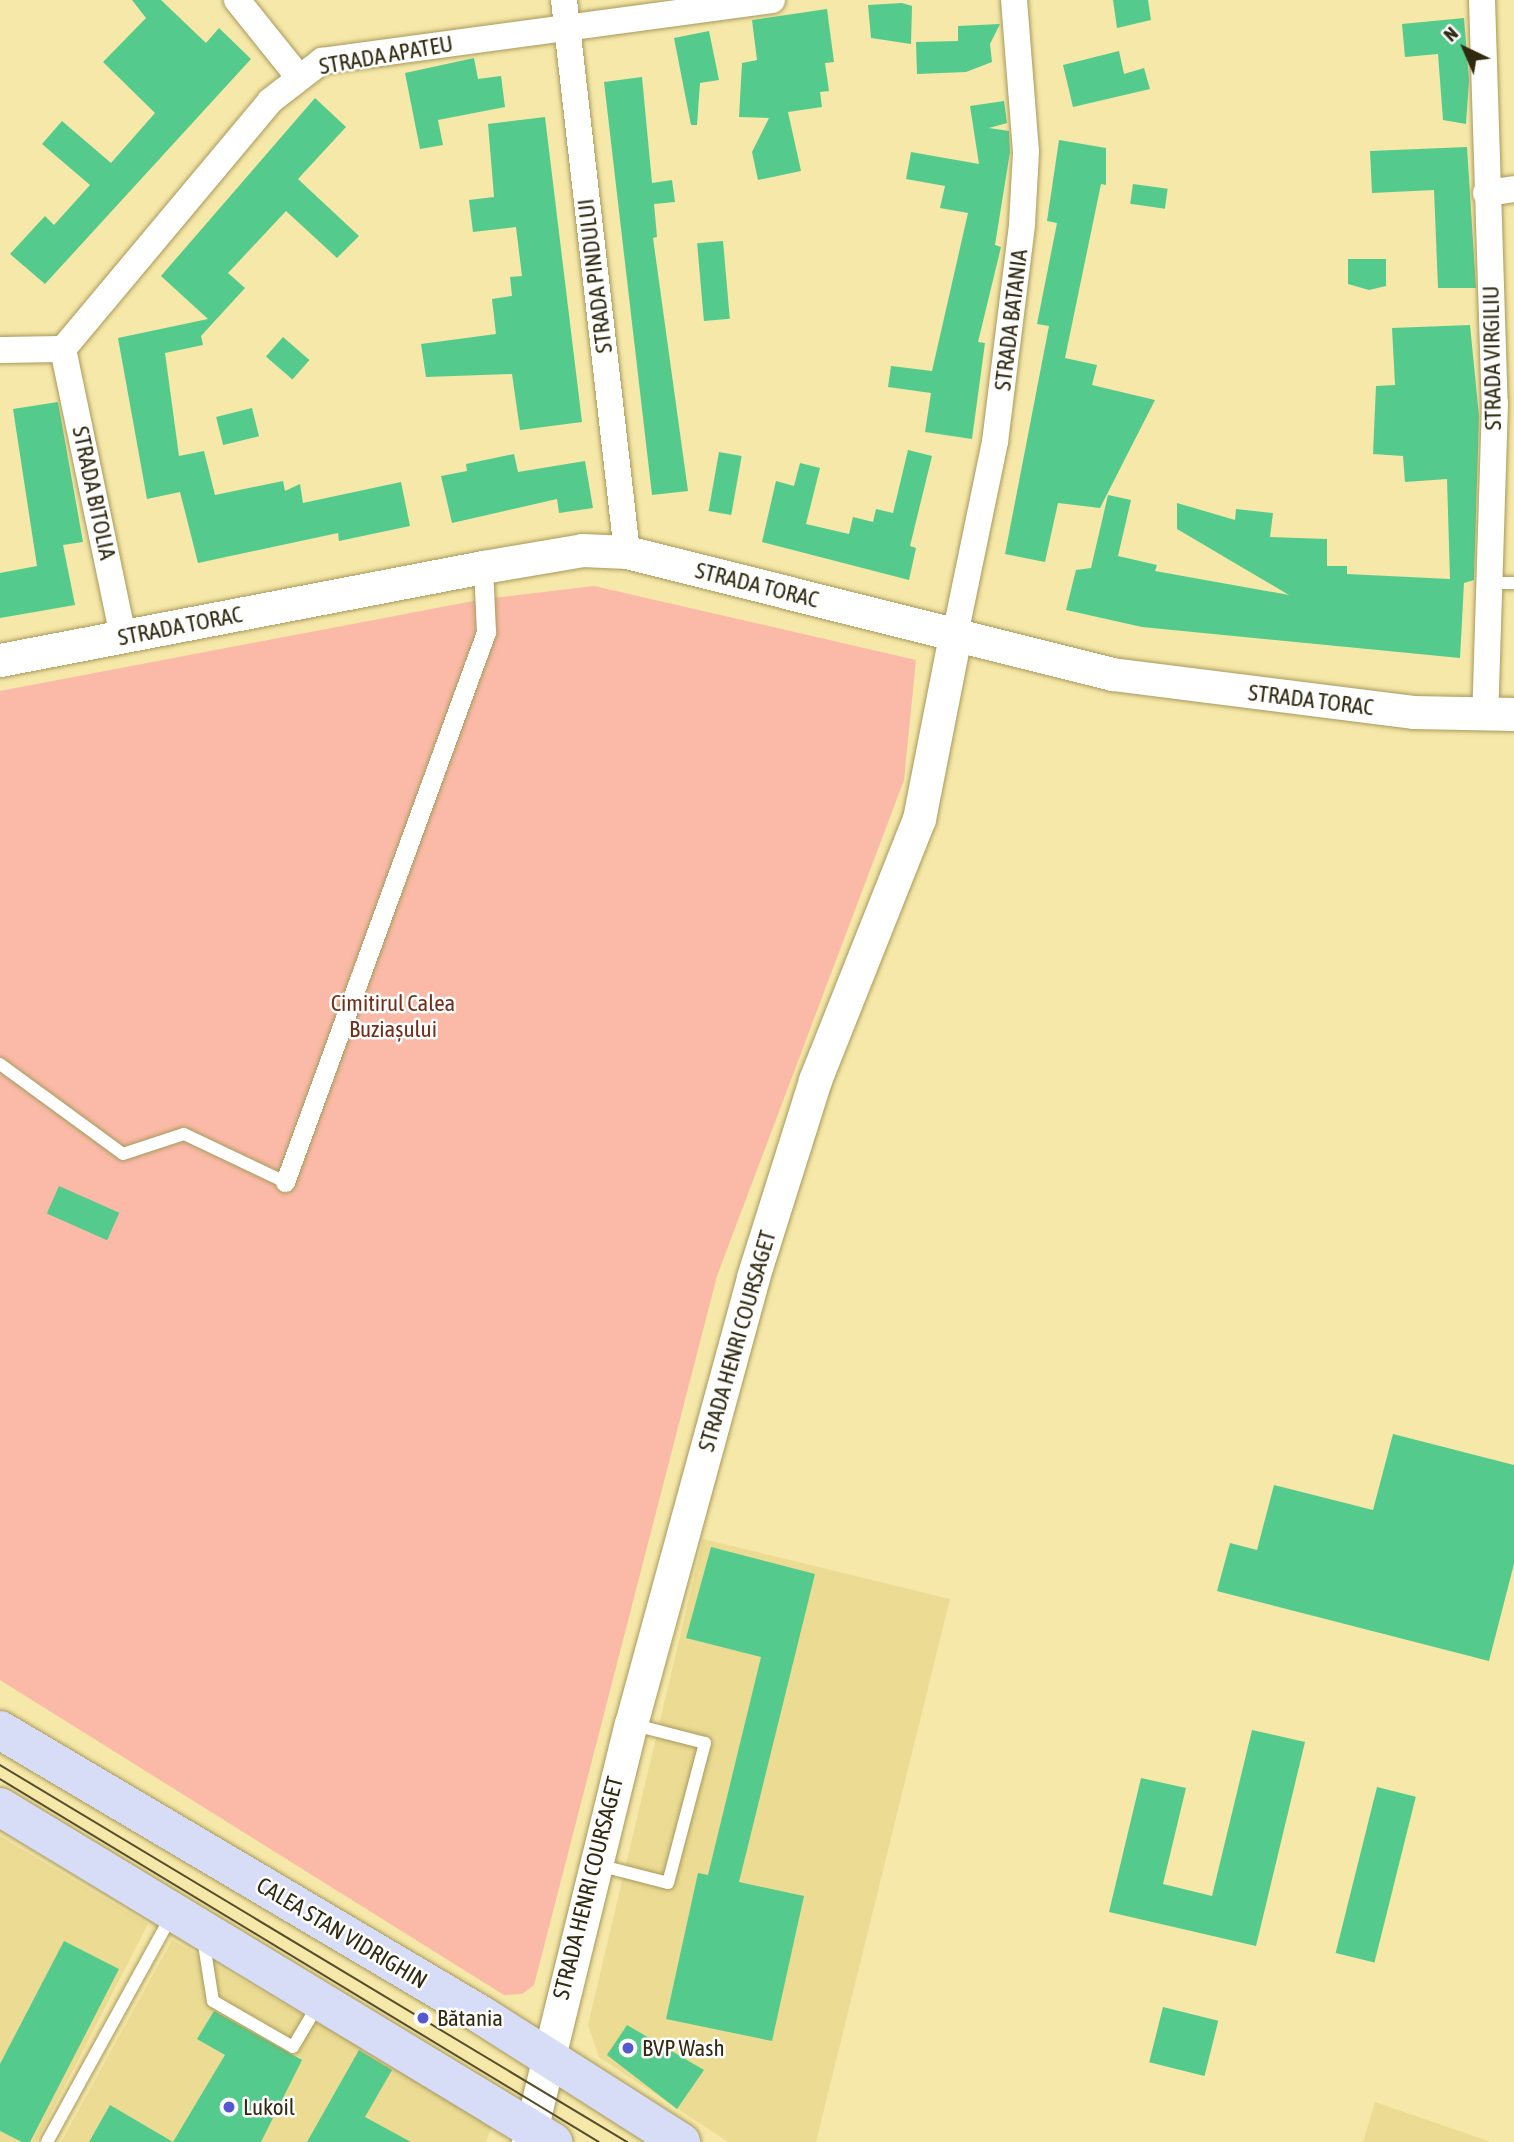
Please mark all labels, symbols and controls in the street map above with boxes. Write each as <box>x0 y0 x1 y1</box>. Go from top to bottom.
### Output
north arrow <box>1430 14 1500 84</box>
text: N <box>1439 22 1462 46</box>
street label: STRADA APATEU <box>317 30 455 80</box>
street label: STRADA PINDULUI <box>572 197 618 355</box>
street label: STRADA BATANIA <box>989 248 1033 392</box>
street label: STRADA VIRGILIU <box>1477 285 1507 431</box>
street label: STRADA BITOLIA <box>66 424 122 562</box>
street label: STRADA TORAC <box>693 556 821 614</box>
street label: STRADA TORAC <box>116 600 244 652</box>
street label: STRADA TORAC <box>1247 679 1375 721</box>
park label: Cimitirul Calea Buziașului <box>331 989 455 1043</box>
street label: STRADA HENRI COURSAGET <box>692 1227 782 1455</box>
street label: STRADA HENRI COURSAGET <box>547 1774 629 2002</box>
street label: CALEA STAN VIDRIGHIN <box>252 1871 432 1995</box>
place label: Bătania <box>437 2004 503 2032</box>
marker: Bătania <box>415 2010 431 2026</box>
place label: BVP Wash <box>642 2034 725 2062</box>
marker: BVP Wash <box>620 2040 636 2056</box>
place label: Lukoil <box>243 2093 295 2121</box>
marker: Lukoil <box>221 2099 237 2115</box>

